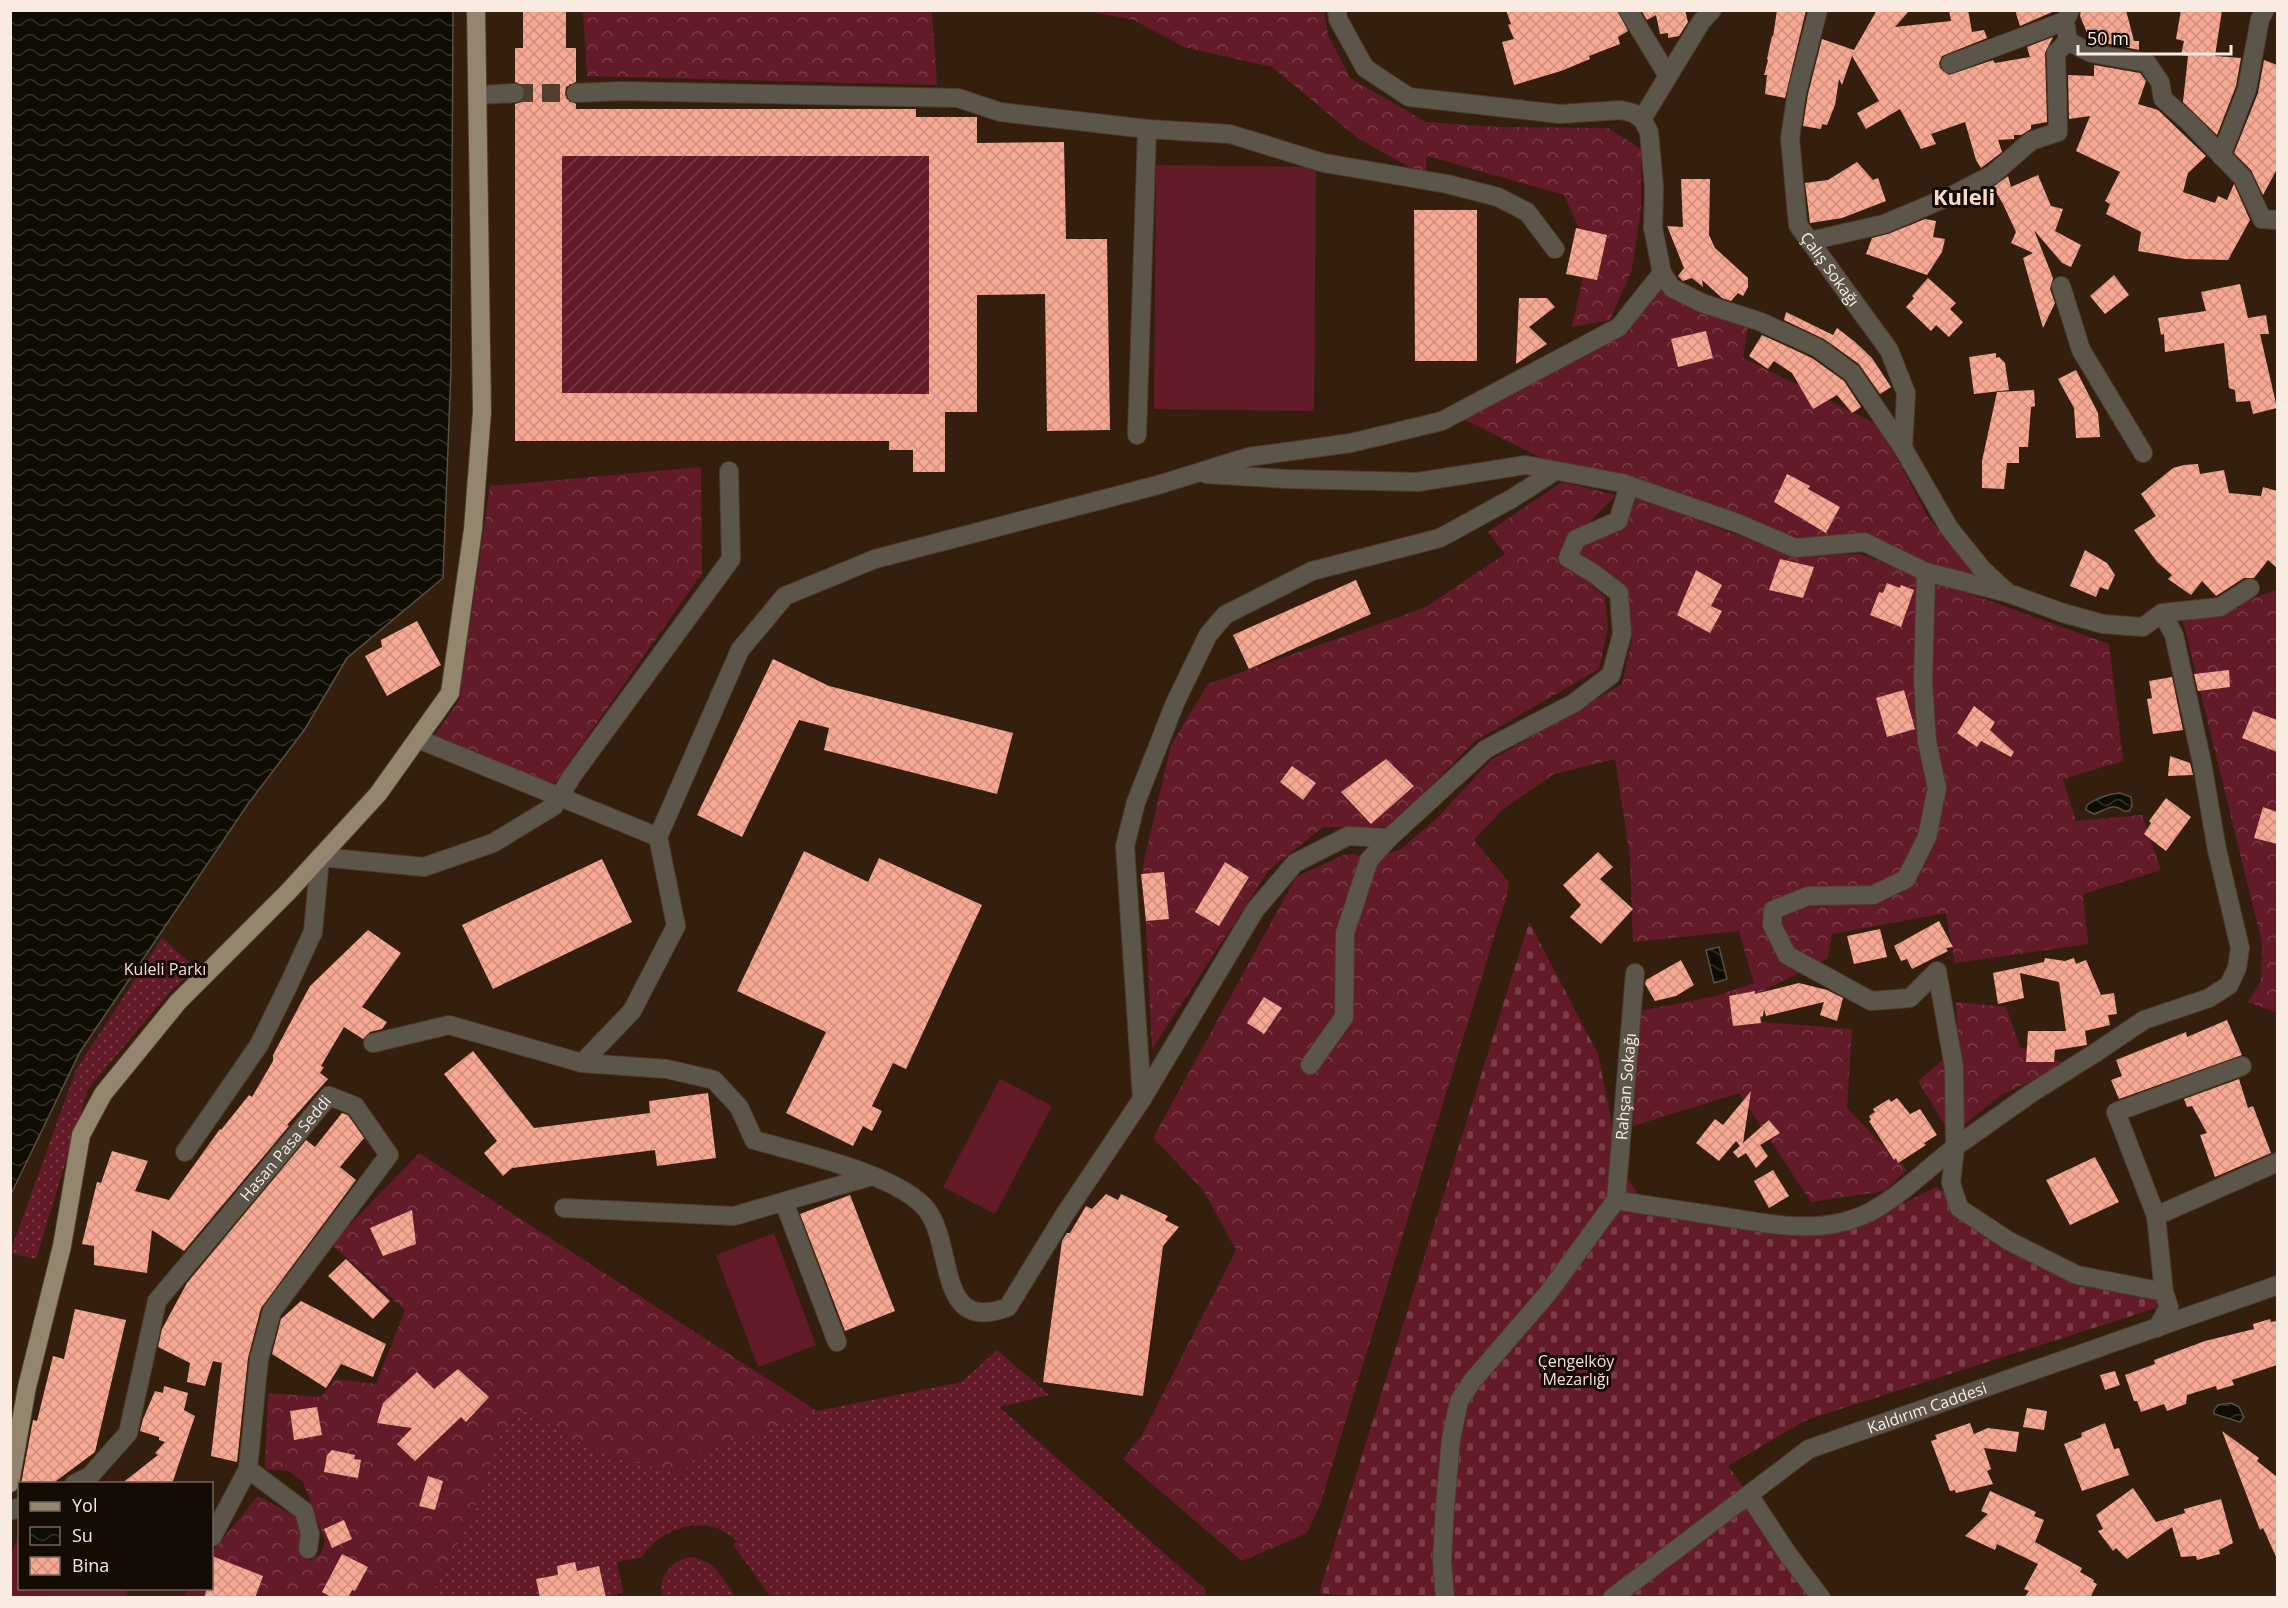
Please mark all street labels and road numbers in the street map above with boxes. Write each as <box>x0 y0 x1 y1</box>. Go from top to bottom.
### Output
street label: Çalış Sokağı <box>1795 227 1865 311</box>
street label: Rahşan Sokağı <box>1610 1032 1641 1141</box>
street label: Hasan Pasa Seddi <box>235 1091 336 1206</box>
street label: Kaldırım Caddesi <box>1864 1377 1990 1439</box>

